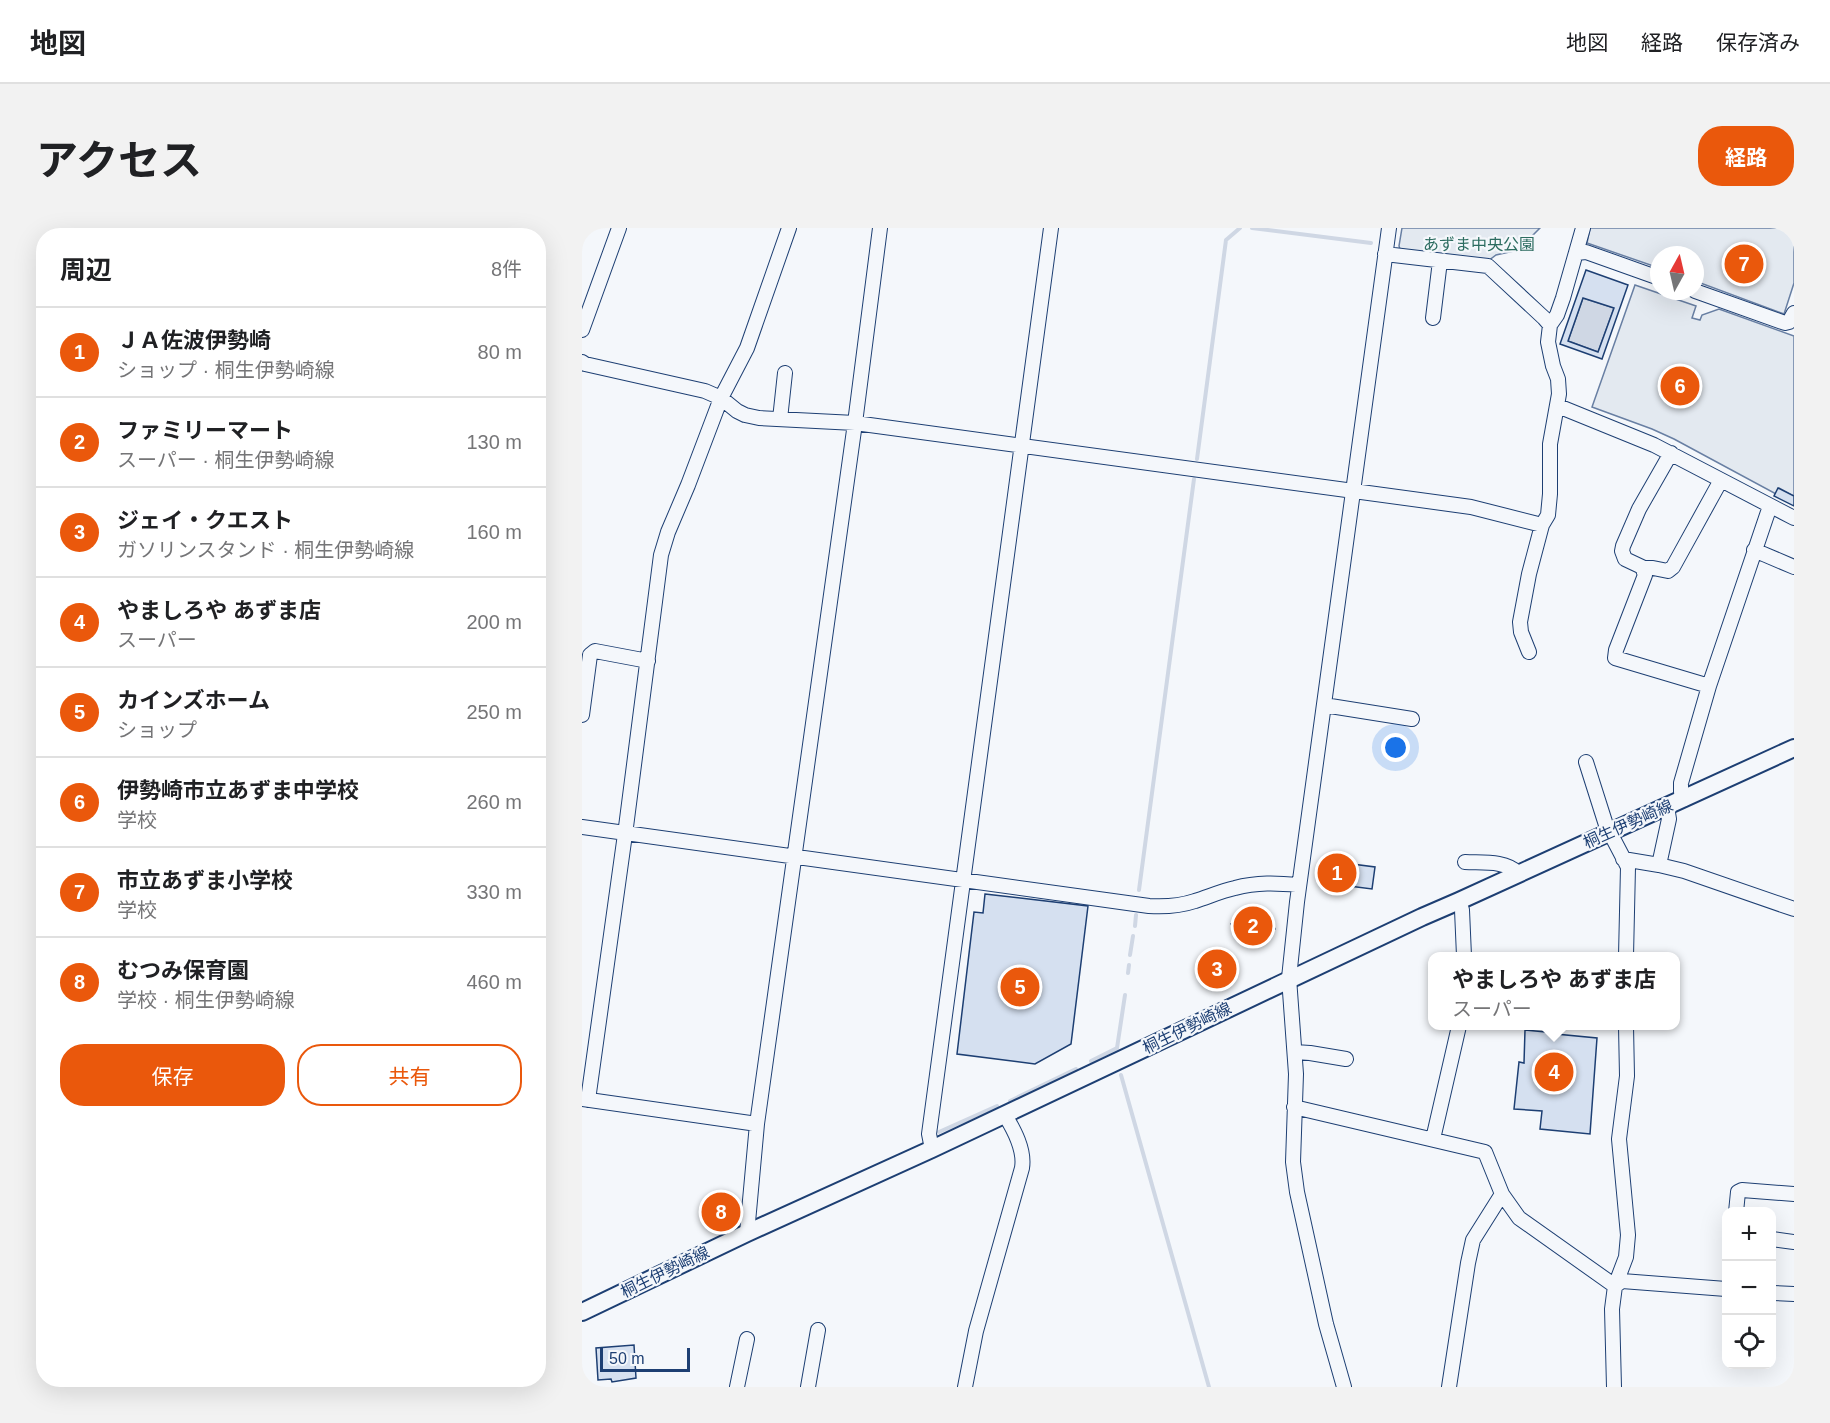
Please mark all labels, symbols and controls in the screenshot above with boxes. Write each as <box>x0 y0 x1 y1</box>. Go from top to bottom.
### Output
text: 地図 <box>30 28 86 59</box>
text: 地図 <box>1566 31 1608 54</box>
text: 経路 <box>1641 31 1683 54</box>
text: 保存済み <box>1716 31 1800 54</box>
button: 経路 <box>1698 126 1794 186</box>
text: アクセス <box>36 137 202 184</box>
park label: あずま中央公園 <box>1423 236 1535 253</box>
pin: 7 <box>1724 242 1764 286</box>
north arrow <box>1650 246 1704 300</box>
text: 周辺 <box>60 255 112 285</box>
text: 8件 <box>491 258 522 280</box>
text: ＪＡ佐波伊勢崎 <box>117 328 271 353</box>
text: 1 <box>74 341 85 363</box>
text: 80 m <box>478 341 522 363</box>
text: ショップ · 桐生伊勢崎線 <box>117 359 335 381</box>
pin: 6 <box>1660 364 1700 408</box>
text: ファミリーマート <box>117 418 293 443</box>
text: 2 <box>74 431 85 453</box>
text: 130 m <box>466 431 522 453</box>
text: スーパー · 桐生伊勢崎線 <box>117 449 335 471</box>
text: ジェイ・クエスト <box>117 508 293 533</box>
text: 3 <box>74 521 85 543</box>
text: 160 m <box>466 521 522 543</box>
text: ガソリンスタンド · 桐生伊勢崎線 <box>117 539 414 561</box>
text: やましろや あずま店 <box>117 598 321 623</box>
text: 4 <box>74 611 85 633</box>
text: 200 m <box>466 611 522 633</box>
text: スーパー <box>117 629 197 651</box>
text: カインズホーム <box>117 688 270 713</box>
text: 5 <box>74 701 85 723</box>
text: 250 m <box>466 701 522 723</box>
text: ショップ <box>117 719 197 741</box>
your location <box>1381 733 1410 762</box>
text: 伊勢崎市立あずま中学校 <box>117 778 359 803</box>
text: 6 <box>74 791 85 813</box>
text: 260 m <box>466 791 522 813</box>
street label: 桐生伊勢崎線 <box>1581 797 1675 851</box>
text: 学校 <box>117 809 157 831</box>
pin: 1 <box>1318 850 1356 896</box>
text: 市立あずま小学校 <box>117 868 293 893</box>
text: 7 <box>74 881 85 903</box>
text: 330 m <box>466 881 522 903</box>
text: 学校 <box>117 899 157 921</box>
pin: 2 <box>1234 904 1272 948</box>
pin: 3 <box>1198 946 1236 992</box>
popup <box>1428 952 1680 1030</box>
text: むつみ保育園 <box>117 958 249 983</box>
pin: 5 <box>1000 964 1040 1010</box>
text: やましろや あずま店 <box>1452 967 1656 992</box>
text: 8 <box>74 971 85 993</box>
text: 460 m <box>466 971 522 993</box>
text: 学校 · 桐生伊勢崎線 <box>117 989 295 1011</box>
text: スーパー <box>1452 998 1532 1020</box>
street label: 桐生伊勢崎線 <box>1140 999 1234 1057</box>
button: 保存 <box>60 1044 285 1106</box>
button: 共有 <box>297 1044 522 1106</box>
pin: 4 <box>1534 1050 1574 1094</box>
pin: 8 <box>702 1190 740 1234</box>
map controls <box>1722 1207 1776 1369</box>
button: + <box>1722 1207 1776 1261</box>
street label: 桐生伊勢崎線 <box>618 1243 712 1301</box>
button: − <box>1722 1261 1776 1315</box>
button: locate <box>1722 1315 1776 1369</box>
scale bar <box>600 1345 690 1372</box>
text: 50 m <box>609 1350 645 1367</box>

